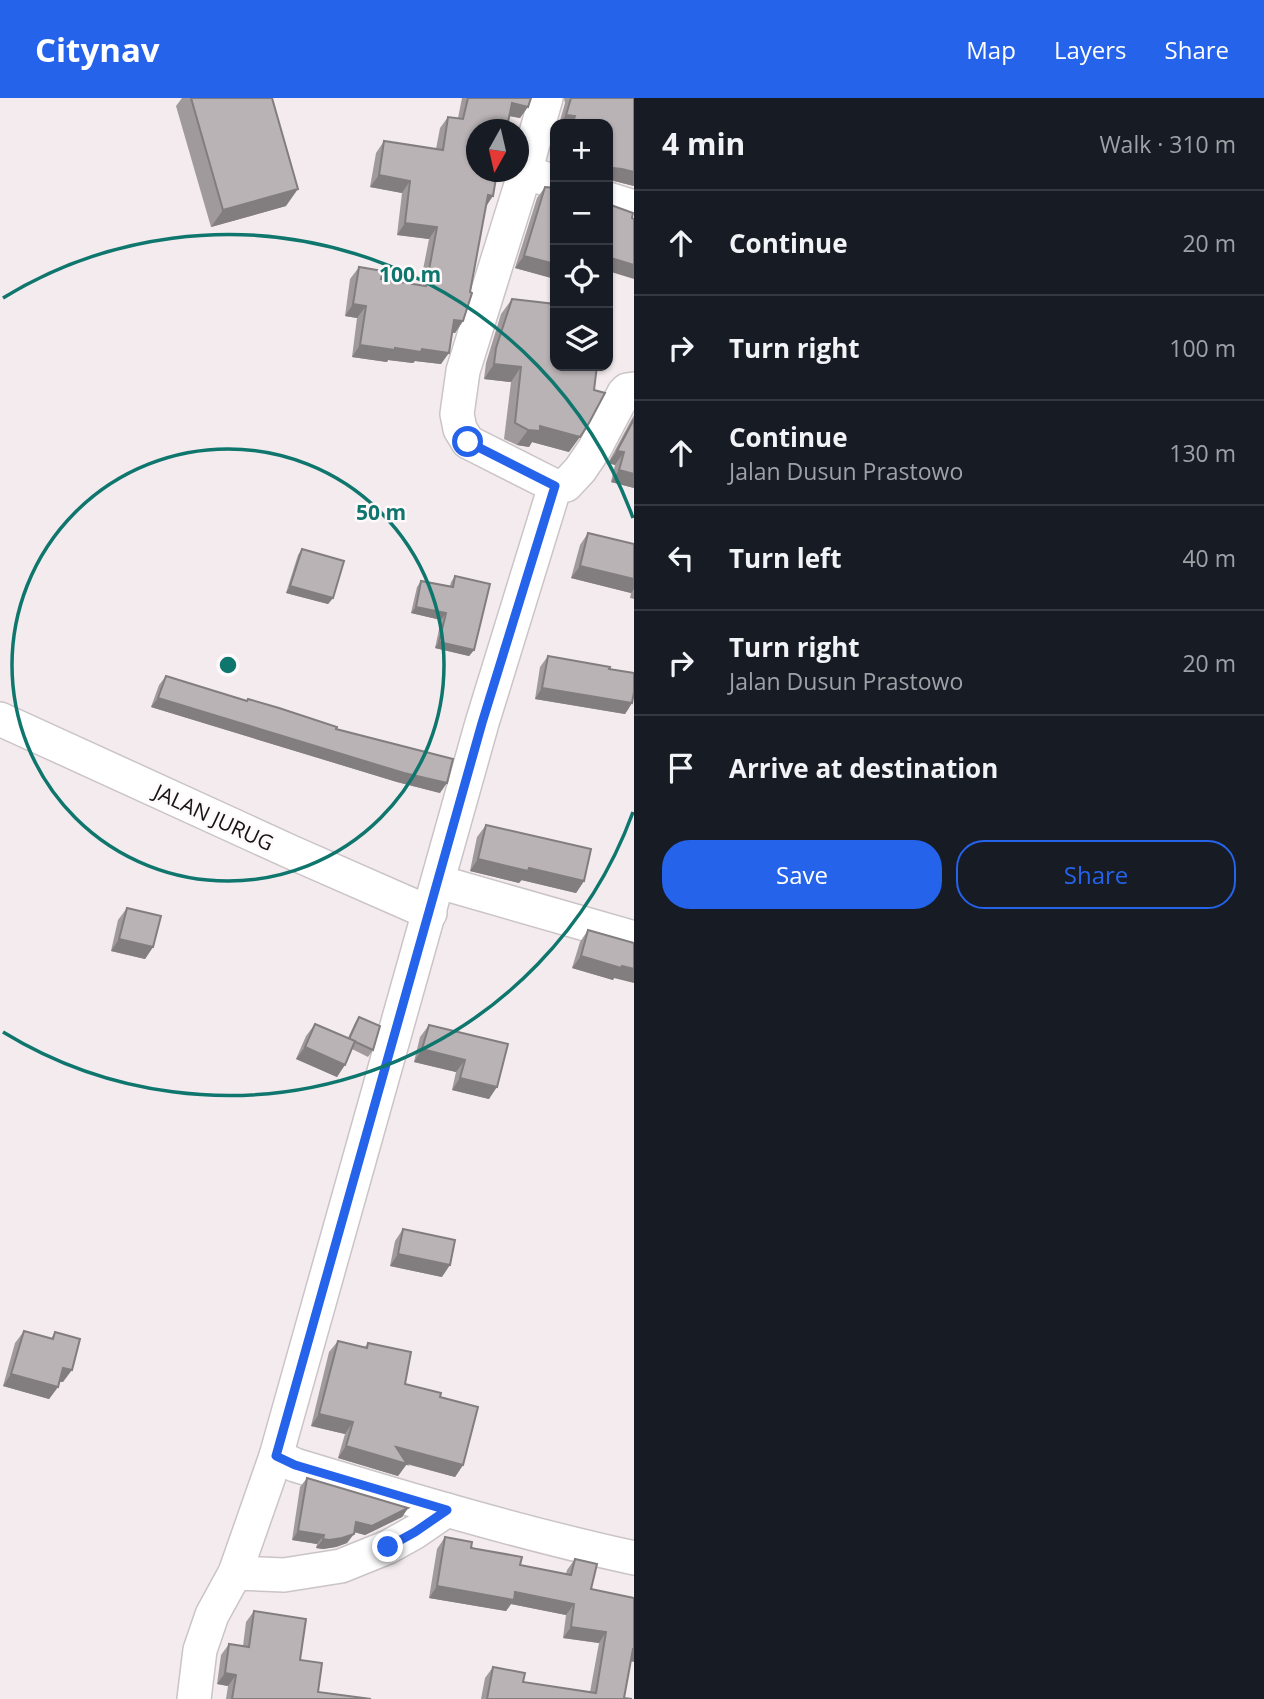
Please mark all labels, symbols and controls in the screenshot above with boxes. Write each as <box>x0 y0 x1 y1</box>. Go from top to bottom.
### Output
text: Citynav <box>35 27 160 72</box>
text: Map <box>966 33 1016 66</box>
text: Layers <box>1054 33 1127 66</box>
text: Share <box>1165 33 1229 66</box>
north arrow <box>466 119 529 182</box>
map controls <box>550 119 613 371</box>
button: + <box>550 119 613 182</box>
text: 4 min <box>662 123 745 164</box>
text: Walk · 310 m <box>1099 128 1236 160</box>
button: − <box>550 182 613 245</box>
icon: ahead <box>662 224 700 262</box>
text: Continue <box>729 225 848 261</box>
text: 20 m <box>1182 227 1236 259</box>
button: locate <box>550 245 613 308</box>
text: 100 m <box>379 260 441 288</box>
button: layers <box>550 308 613 371</box>
icon: right <box>662 329 700 367</box>
text: Turn right <box>729 330 860 366</box>
text: 100 m <box>1169 332 1236 364</box>
text: Continue <box>729 419 848 455</box>
route start <box>452 426 483 457</box>
icon: ahead <box>662 434 700 472</box>
text: 130 m <box>1169 437 1236 469</box>
text: Jalan Dusun Prastowo <box>729 455 963 487</box>
text: 50 m <box>356 498 406 526</box>
icon: left <box>662 539 700 577</box>
text: Turn left <box>729 540 841 576</box>
text: 40 m <box>1182 542 1236 574</box>
text: Turn right <box>729 629 860 665</box>
icon: right <box>662 644 700 682</box>
text: 20 m <box>1182 647 1236 679</box>
centre of rings <box>216 653 240 677</box>
text: Jalan Dusun Prastowo <box>729 665 963 697</box>
icon: arrive <box>662 749 700 787</box>
text: Arrive at destination <box>729 750 998 786</box>
street label: JALAN JURUG <box>148 776 278 857</box>
button: Save <box>662 840 942 909</box>
button: Share <box>956 840 1236 909</box>
route end <box>372 1531 403 1562</box>

